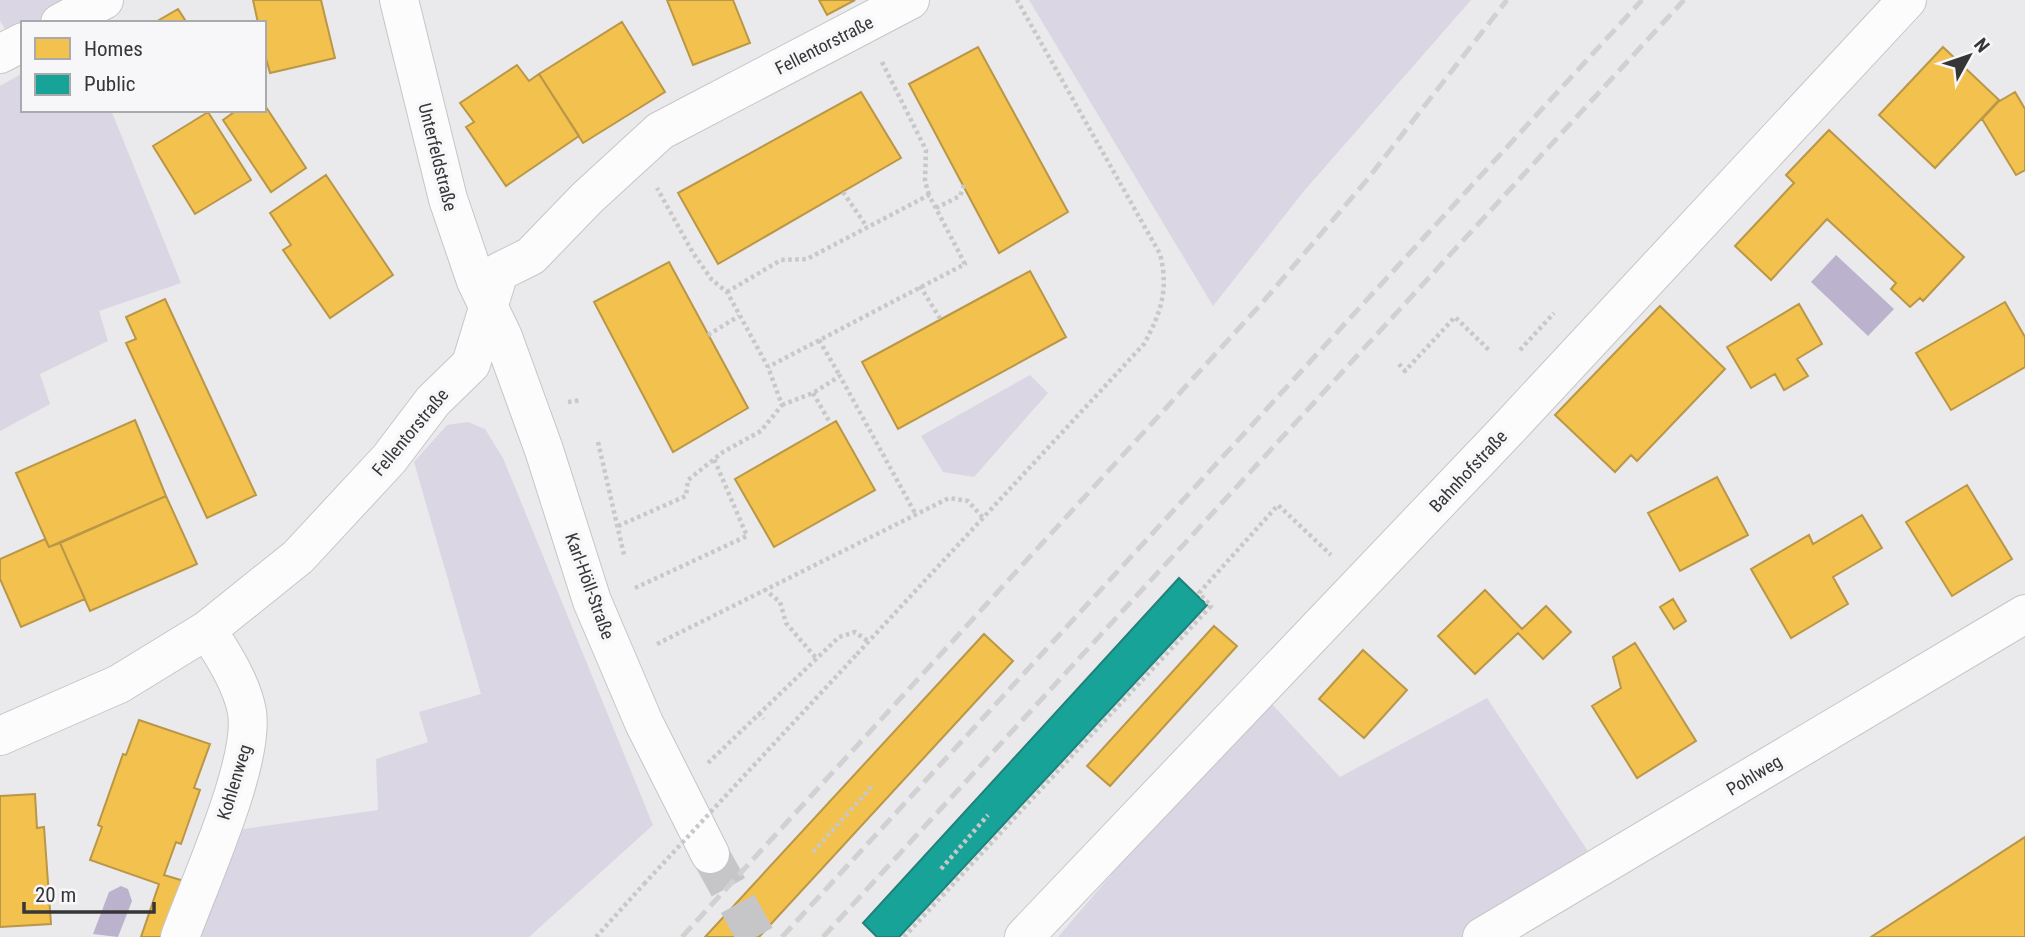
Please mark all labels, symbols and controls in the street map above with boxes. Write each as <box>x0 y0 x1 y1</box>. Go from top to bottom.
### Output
street label: Fellentorstraße <box>772 11 876 79</box>
legend <box>21 21 266 112</box>
north arrow <box>1934 21 2004 91</box>
text: N <box>1969 34 1994 57</box>
text: Homes <box>84 37 143 61</box>
text: Public <box>84 72 136 96</box>
street label: Unterfeldstraße <box>414 101 462 213</box>
street label: Fellentorstraße <box>368 384 452 480</box>
street label: Bahnhofstraße <box>1425 426 1511 516</box>
street label: Karl-Höll-Straße <box>561 530 619 642</box>
street label: Kohlenweg <box>213 742 255 822</box>
street label: Pohlweg <box>1723 750 1785 800</box>
scale bar <box>24 870 154 914</box>
text: 20 m <box>35 883 76 907</box>

